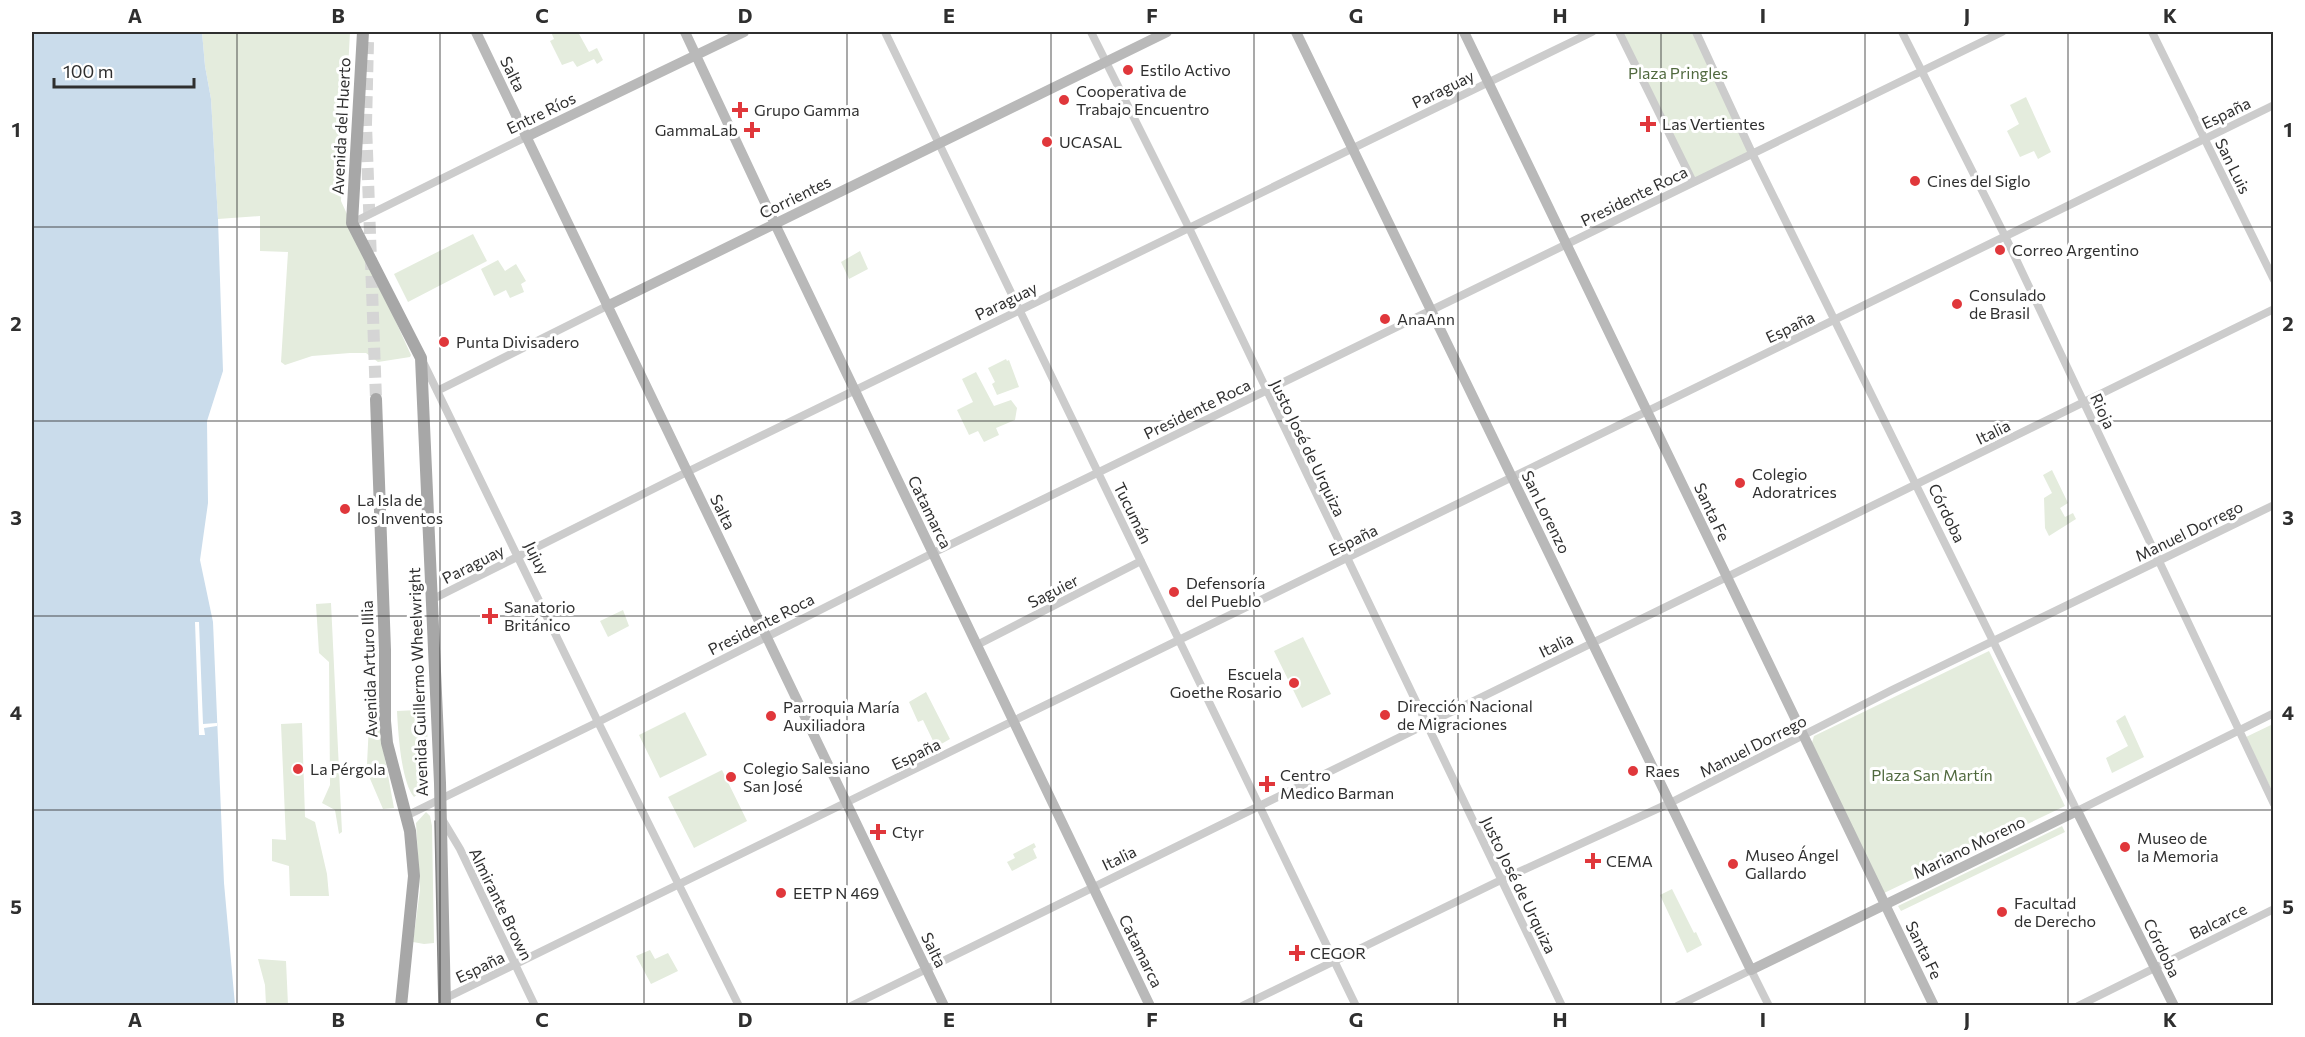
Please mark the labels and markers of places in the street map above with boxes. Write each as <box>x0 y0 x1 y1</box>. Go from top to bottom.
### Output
place label: Estilo Activo <box>1140 60 1231 79</box>
marker: Estilo Activo <box>1121 63 1135 77</box>
place label: Cooperativa de Trabajo Encuentro <box>1076 81 1209 118</box>
marker: Cooperativa de Trabajo Encuentro <box>1057 93 1071 107</box>
place label: Grupo Gamma <box>754 100 860 119</box>
marker: Grupo Gamma <box>731 101 749 119</box>
place label: Las Vertientes <box>1662 114 1765 133</box>
marker: Las Vertientes <box>1639 115 1657 133</box>
place label: GammaLab <box>655 120 738 139</box>
marker: GammaLab <box>743 121 761 139</box>
place label: UCASAL <box>1059 132 1122 151</box>
marker: UCASAL <box>1040 135 1054 149</box>
place label: Cines del Siglo <box>1927 171 2031 190</box>
marker: Cines del Siglo <box>1908 174 1922 188</box>
place label: Correo Argentino <box>2012 240 2139 259</box>
marker: Correo Argentino <box>1993 243 2007 257</box>
place label: Consulado de Brasil <box>1969 285 2046 322</box>
marker: Consulado de Brasil <box>1950 297 1964 311</box>
place label: AnaAnn <box>1397 309 1455 328</box>
marker: AnaAnn <box>1378 312 1392 326</box>
place label: Punta Divisadero <box>456 332 579 351</box>
marker: Punta Divisadero <box>437 335 451 349</box>
place label: Colegio Adoratrices <box>1752 464 1837 501</box>
marker: Colegio Adoratrices <box>1733 476 1747 490</box>
place label: La Isla de los Inventos <box>357 490 443 527</box>
marker: La Isla de los Inventos <box>338 502 352 516</box>
place label: Defensoría del Pueblo <box>1186 573 1265 610</box>
marker: Defensoría del Pueblo <box>1167 585 1181 599</box>
place label: Sanatorio Británico <box>504 597 575 634</box>
marker: Sanatorio Británico <box>481 607 499 625</box>
place label: Escuela Goethe Rosario <box>1170 664 1282 701</box>
marker: Escuela Goethe Rosario <box>1287 676 1301 690</box>
place label: Dirección Nacional de Migraciones <box>1397 696 1533 733</box>
place label: Parroquia María Auxiliadora <box>783 697 900 734</box>
marker: Dirección Nacional de Migraciones <box>1378 708 1392 722</box>
marker: Parroquia María Auxiliadora <box>764 709 778 723</box>
place label: Colegio Salesiano San José <box>743 758 870 795</box>
place label: La Pérgola <box>310 759 386 778</box>
place label: Raes <box>1645 761 1680 780</box>
marker: La Pérgola <box>291 762 305 776</box>
marker: Raes <box>1626 764 1640 778</box>
place label: Centro Medico Barman <box>1280 765 1394 802</box>
marker: Colegio Salesiano San José <box>724 770 738 784</box>
marker: Centro Medico Barman <box>1258 775 1276 793</box>
place label: Ctyr <box>892 822 925 841</box>
marker: Ctyr <box>869 823 887 841</box>
place label: Museo de la Memoria <box>2137 828 2219 865</box>
marker: Museo de la Memoria <box>2118 840 2132 854</box>
place label: Museo Ángel Gallardo <box>1745 845 1839 882</box>
place label: CEMA <box>1606 851 1653 870</box>
marker: CEMA <box>1584 852 1602 870</box>
marker: Museo Ángel Gallardo <box>1726 857 1740 871</box>
place label: EETP N 469 <box>793 883 879 902</box>
marker: EETP N 469 <box>774 886 788 900</box>
place label: Facultad de Derecho <box>2014 893 2096 930</box>
marker: Facultad de Derecho <box>1995 905 2009 919</box>
place label: CEGOR <box>1310 943 1366 962</box>
marker: CEGOR <box>1288 944 1306 962</box>

